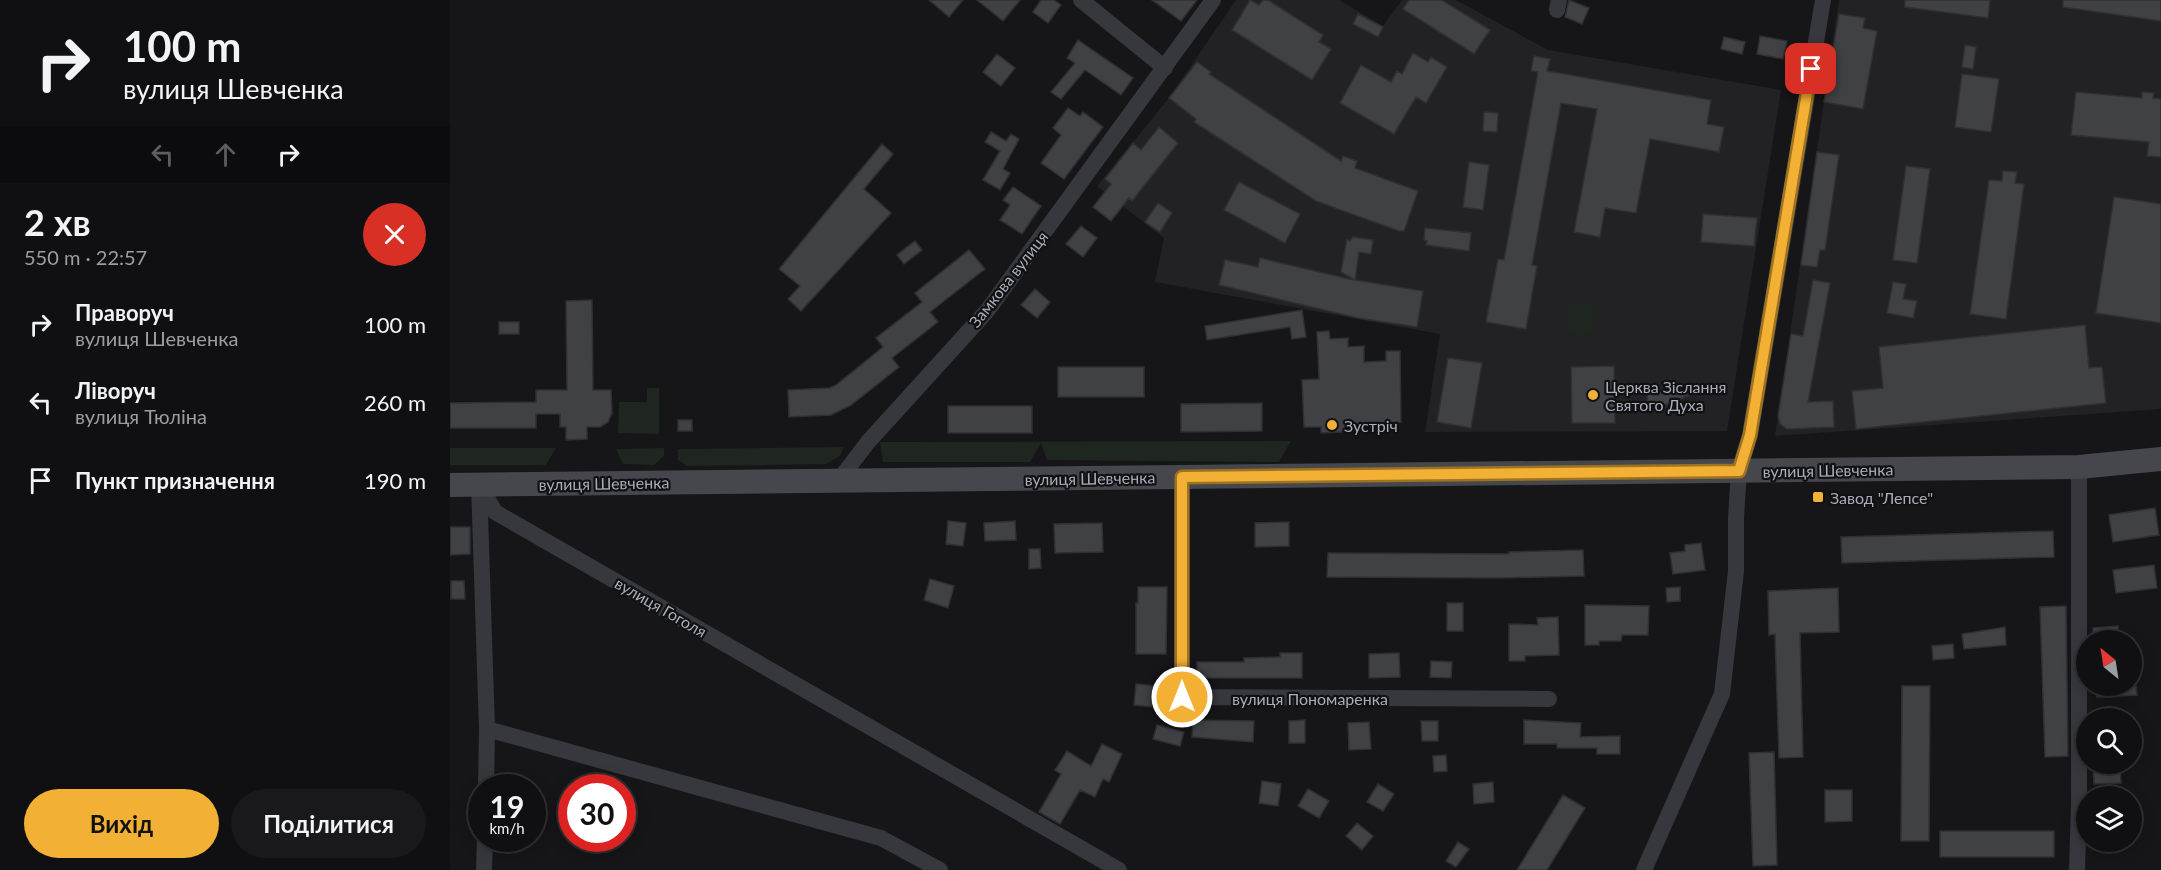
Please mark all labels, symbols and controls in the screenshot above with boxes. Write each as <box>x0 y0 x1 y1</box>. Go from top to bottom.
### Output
text: 100 m <box>123 21 241 71</box>
icon: right <box>24 24 102 102</box>
pin <box>1785 43 1836 94</box>
icon: arrive <box>1794 52 1827 85</box>
text: вулиця Шевченка <box>123 72 344 105</box>
icon: left <box>146 138 179 171</box>
icon: ahead <box>209 138 242 171</box>
icon: right <box>272 138 305 171</box>
text: 2 хв <box>24 200 91 244</box>
button: close <box>363 203 426 266</box>
street label: Замкова вулиця <box>965 227 1051 331</box>
text: 550 m · 22:57 <box>24 245 147 269</box>
text: Праворуч <box>75 299 174 326</box>
icon: right <box>24 308 57 341</box>
text: 100 m <box>364 311 426 338</box>
text: вулиця Шевченка <box>75 326 238 350</box>
text: Ліворуч <box>75 377 156 404</box>
place label: Церква Зіслання Святого Духа <box>1605 377 1726 414</box>
icon: left <box>24 386 57 419</box>
marker: Церква Зіслання Святого Духа <box>1586 388 1600 402</box>
text: 260 m <box>364 389 426 416</box>
text: вулиця Тюліна <box>75 404 207 428</box>
place label: Зустріч <box>1344 416 1398 435</box>
marker: Зустріч <box>1325 418 1339 432</box>
street label: вулиця Шевченка <box>1762 459 1894 481</box>
icon: arrive <box>24 464 57 497</box>
text: Пункт призначення <box>75 467 275 494</box>
text: 190 m <box>364 467 426 494</box>
street label: вулиця Шевченка <box>1024 467 1156 489</box>
street label: вулиця Шевченка <box>538 472 670 494</box>
place label: Завод "Лепсе" <box>1830 488 1933 507</box>
marker: Завод "Лепсе" <box>1811 490 1825 504</box>
street label: вулиця Гоголя <box>612 573 710 641</box>
north arrow <box>2076 630 2142 696</box>
map controls <box>2076 630 2142 852</box>
position arrow <box>1150 665 1214 729</box>
street label: вулиця Пономаренка <box>1232 689 1388 708</box>
button: search <box>2076 708 2142 774</box>
speed limit sign: 30 <box>558 774 636 852</box>
button: layers <box>2076 786 2142 852</box>
text: 19 <box>490 788 524 824</box>
button: Вихід <box>24 789 219 858</box>
button: Поділитися <box>231 789 426 858</box>
text: km/h <box>489 819 525 837</box>

